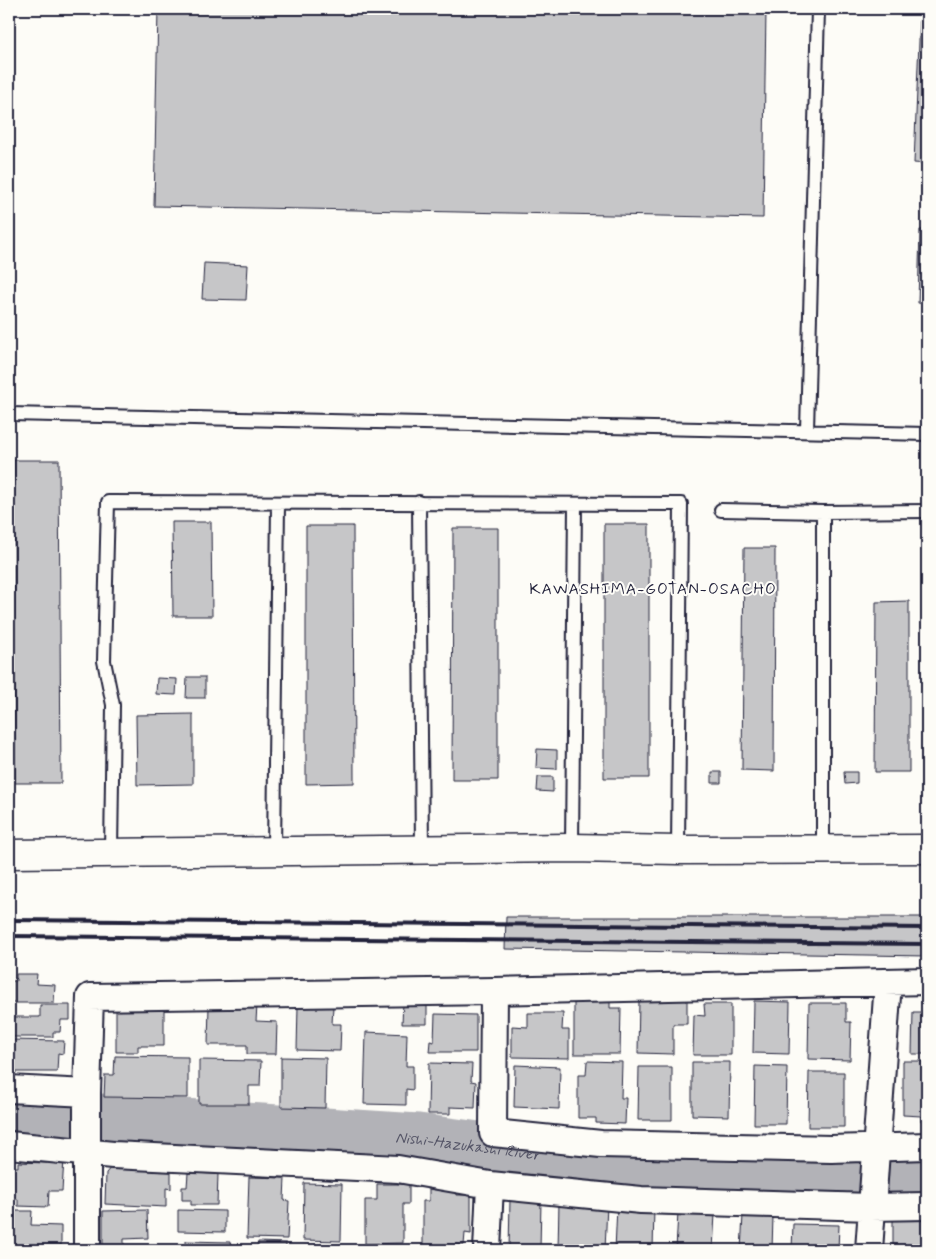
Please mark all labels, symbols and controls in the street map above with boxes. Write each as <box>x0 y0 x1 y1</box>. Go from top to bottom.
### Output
district label: KAWASHIMA-GOTAN-OSACHO <box>529 579 777 600</box>
water label: Nishi-Hazukashi River <box>395 1127 544 1166</box>

